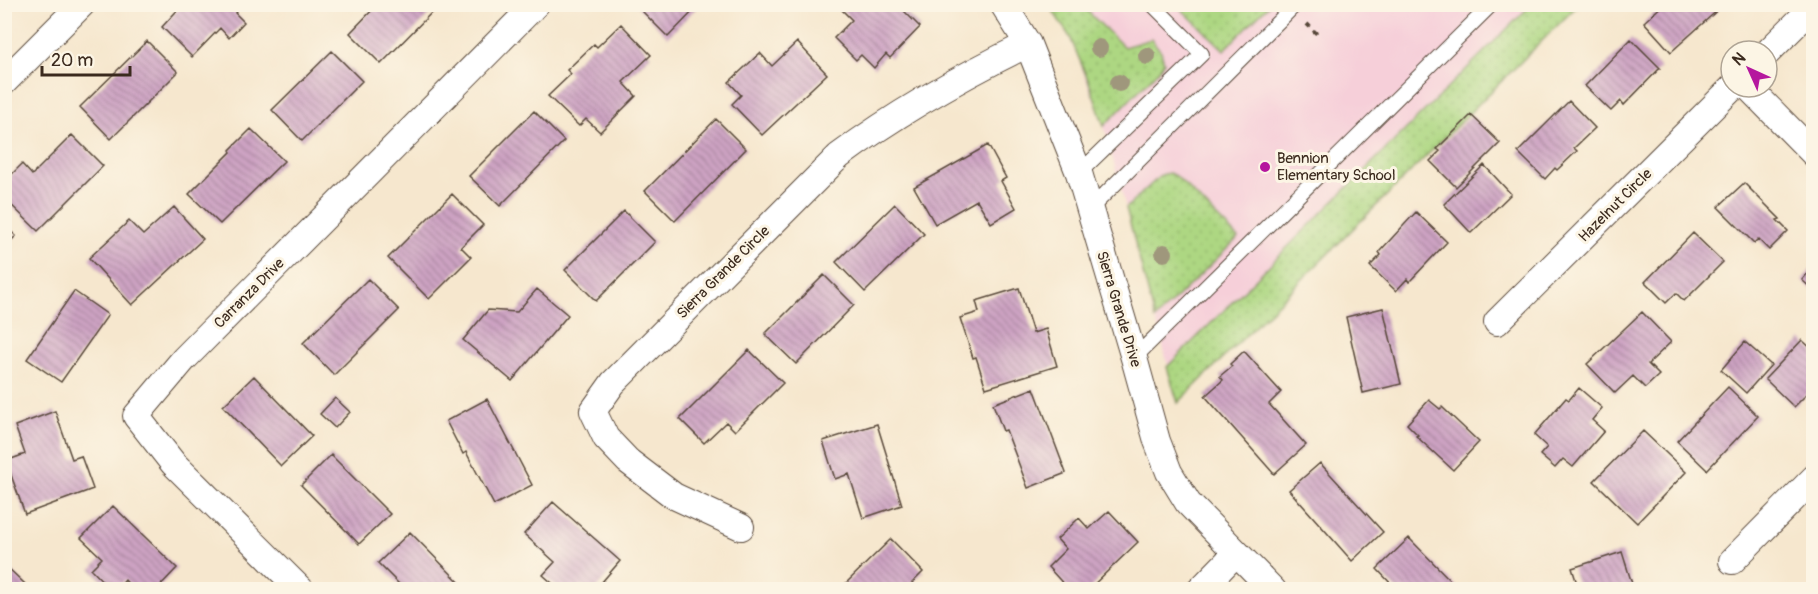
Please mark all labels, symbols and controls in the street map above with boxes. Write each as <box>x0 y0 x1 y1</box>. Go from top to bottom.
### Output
scale bar <box>42 39 130 77</box>
north arrow <box>1719 39 1779 99</box>
text: N <box>1728 48 1750 70</box>
text: 20 m <box>51 49 93 72</box>
place label: Bennion Elementary School <box>1277 149 1396 185</box>
marker: Bennion Elementary School <box>1258 160 1272 174</box>
street label: Hazelnut Circle <box>1575 164 1657 246</box>
street label: Sierra Grande Circle <box>673 221 774 323</box>
street label: Sierra Grande Drive <box>1092 249 1145 370</box>
street label: Carranza Drive <box>210 254 289 333</box>

